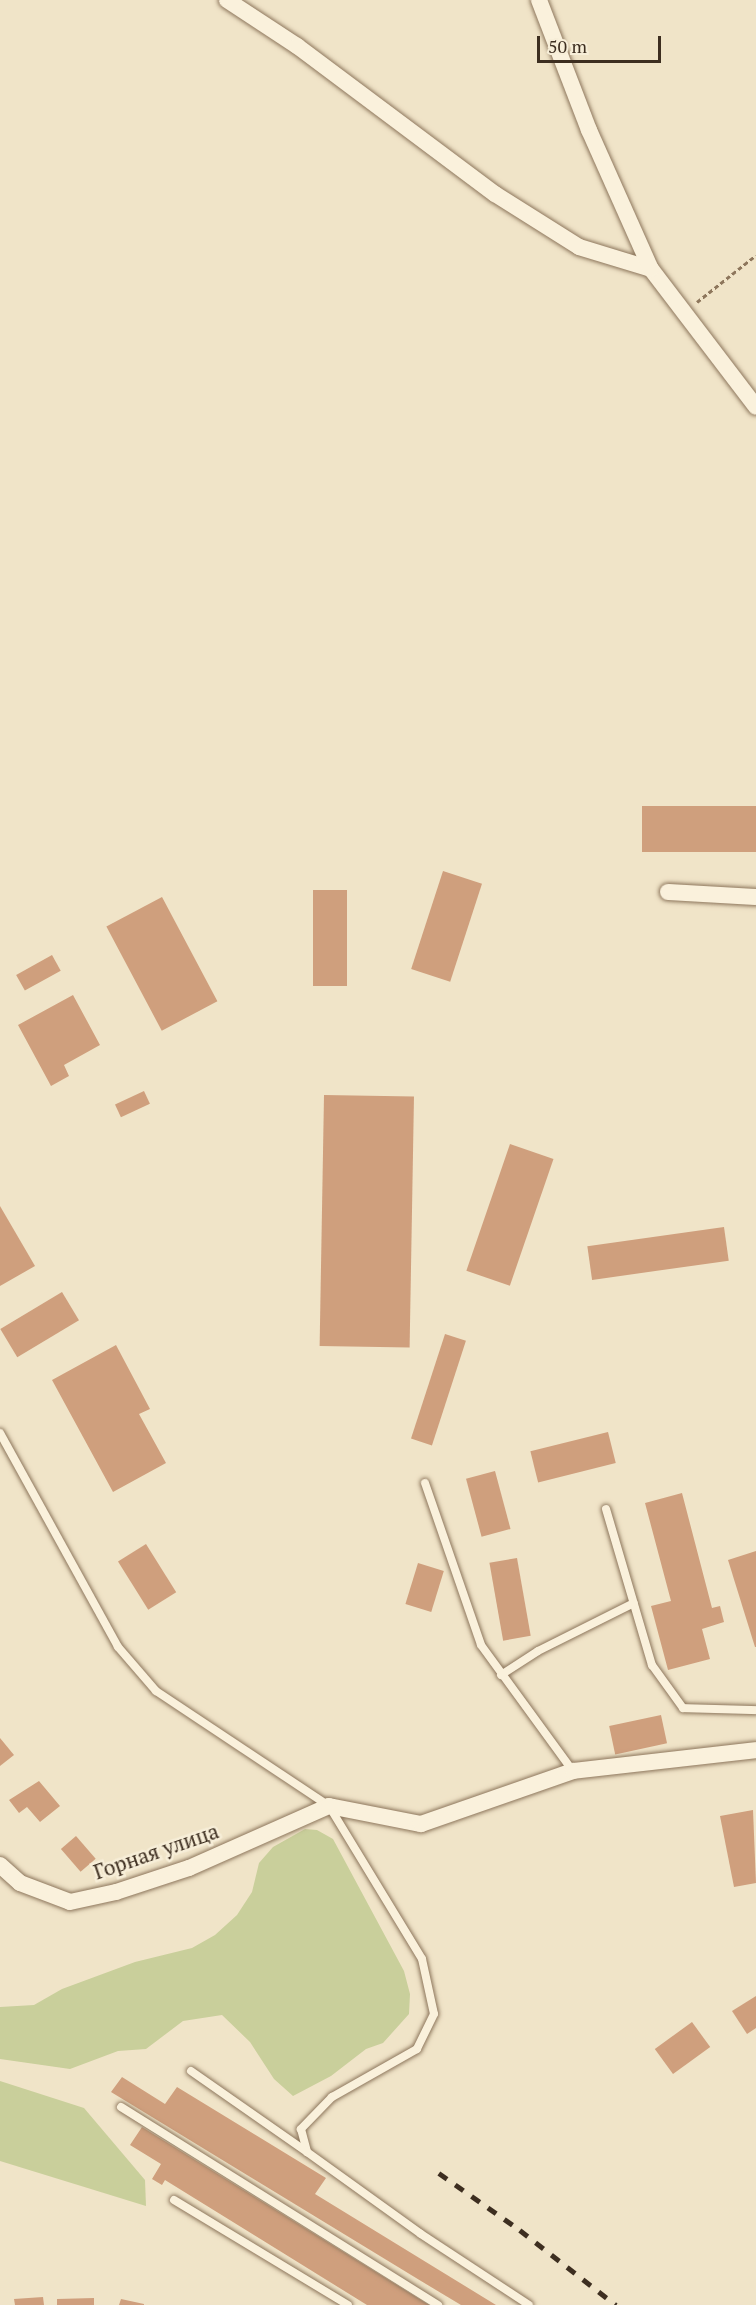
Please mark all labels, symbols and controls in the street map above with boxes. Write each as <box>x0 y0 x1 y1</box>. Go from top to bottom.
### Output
scale bar <box>540 24 664 62</box>
text: 50 m <box>548 34 587 58</box>
street label: Горная улица <box>90 1818 222 1884</box>

